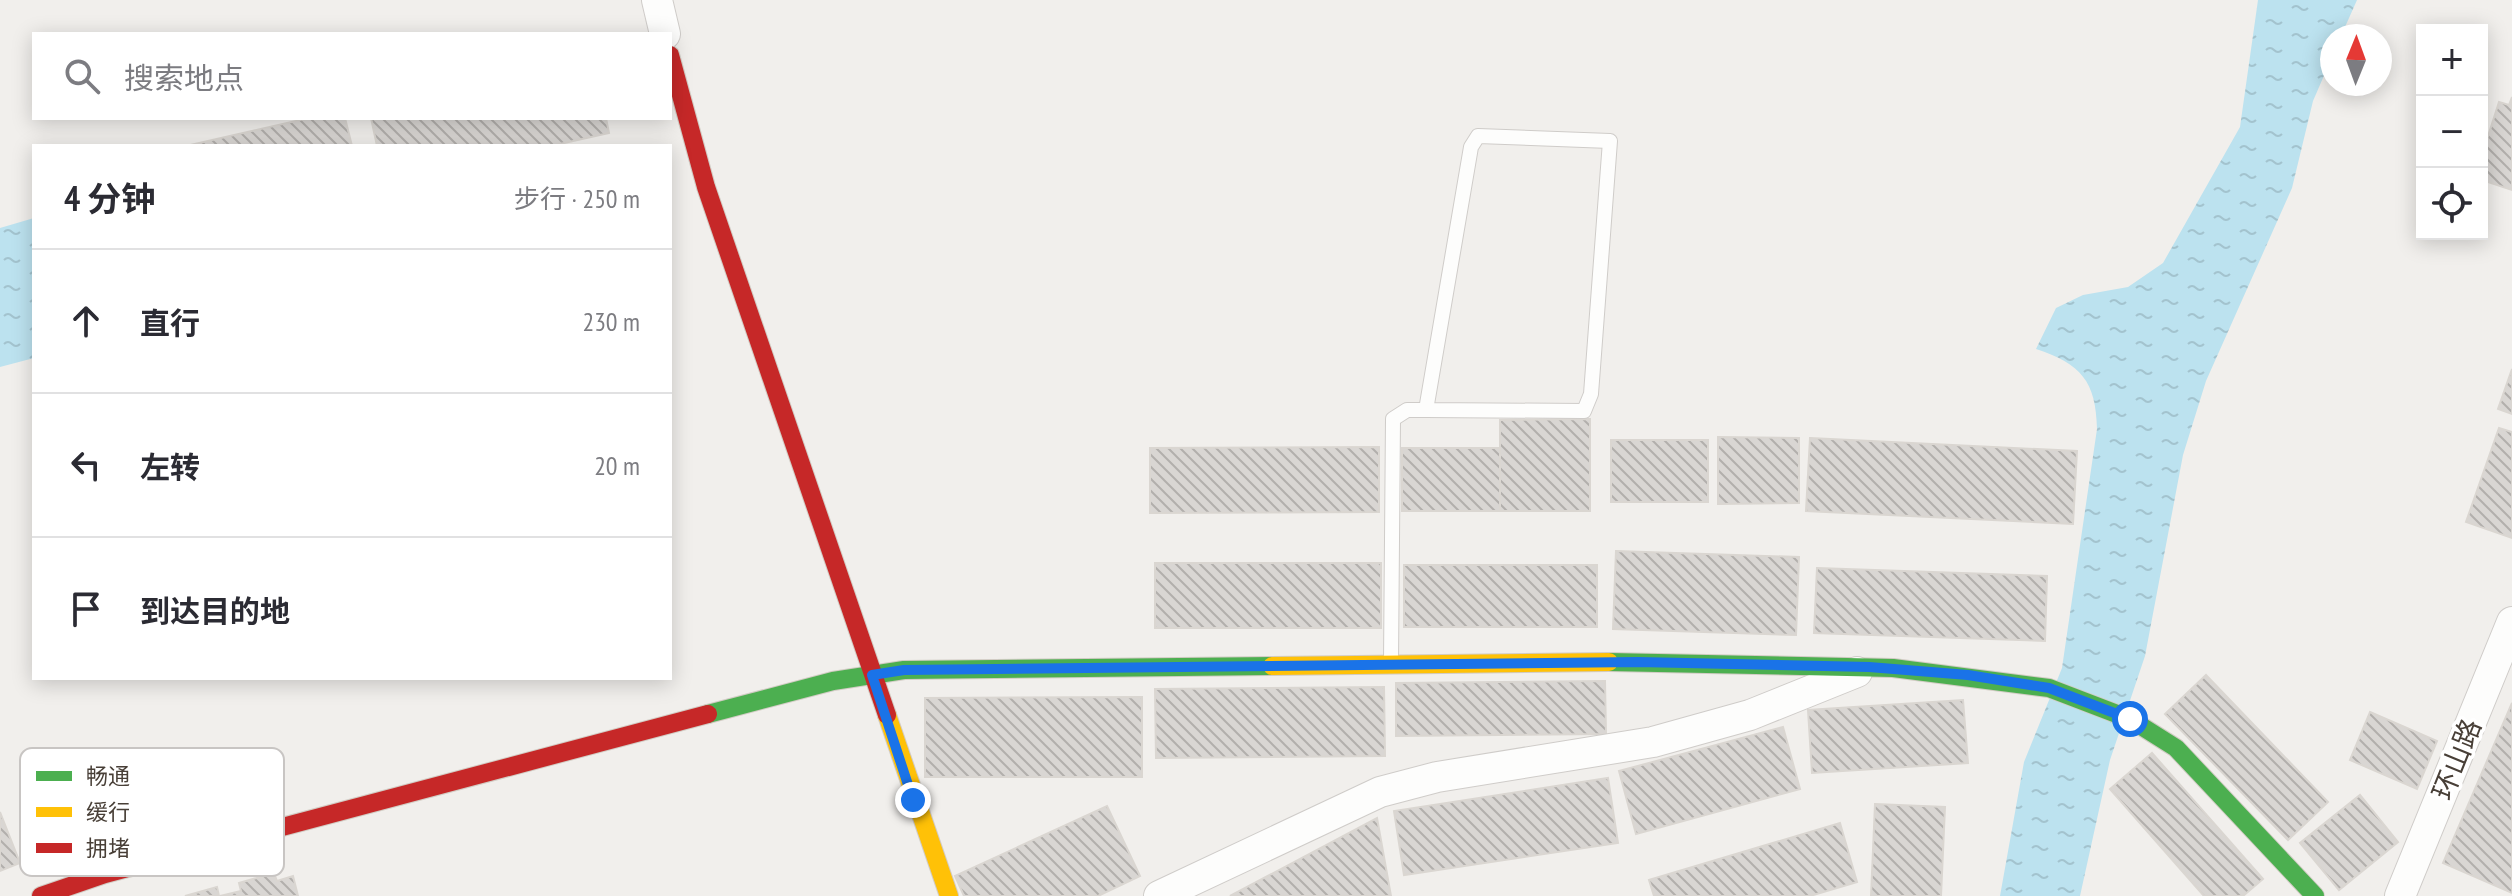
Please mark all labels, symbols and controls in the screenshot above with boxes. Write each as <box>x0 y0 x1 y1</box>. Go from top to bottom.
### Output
north arrow <box>2320 24 2392 96</box>
map controls <box>2416 24 2488 240</box>
button: + <box>2416 24 2488 96</box>
search box <box>32 32 672 120</box>
icon: search <box>60 54 104 98</box>
text: 搜索地点 <box>124 58 244 97</box>
button: − <box>2416 96 2488 168</box>
button: locate <box>2416 168 2488 240</box>
text: 4 分钟 <box>64 176 155 220</box>
text: 步行 · 250 m <box>514 182 640 215</box>
icon: ahead <box>64 299 108 343</box>
text: 直行 <box>140 303 200 342</box>
text: 230 m <box>582 305 640 338</box>
icon: left <box>64 443 108 487</box>
text: 左转 <box>140 447 200 486</box>
text: 20 m <box>594 449 640 482</box>
icon: arrive <box>64 587 108 631</box>
text: 到达目的地 <box>140 591 290 630</box>
route start <box>2112 701 2148 737</box>
street label: 环山路 <box>2423 713 2489 805</box>
legend <box>20 748 284 876</box>
text: 畅通 <box>86 762 130 790</box>
route end <box>895 782 931 818</box>
text: 缓行 <box>86 798 130 826</box>
text: 拥堵 <box>86 834 130 862</box>

